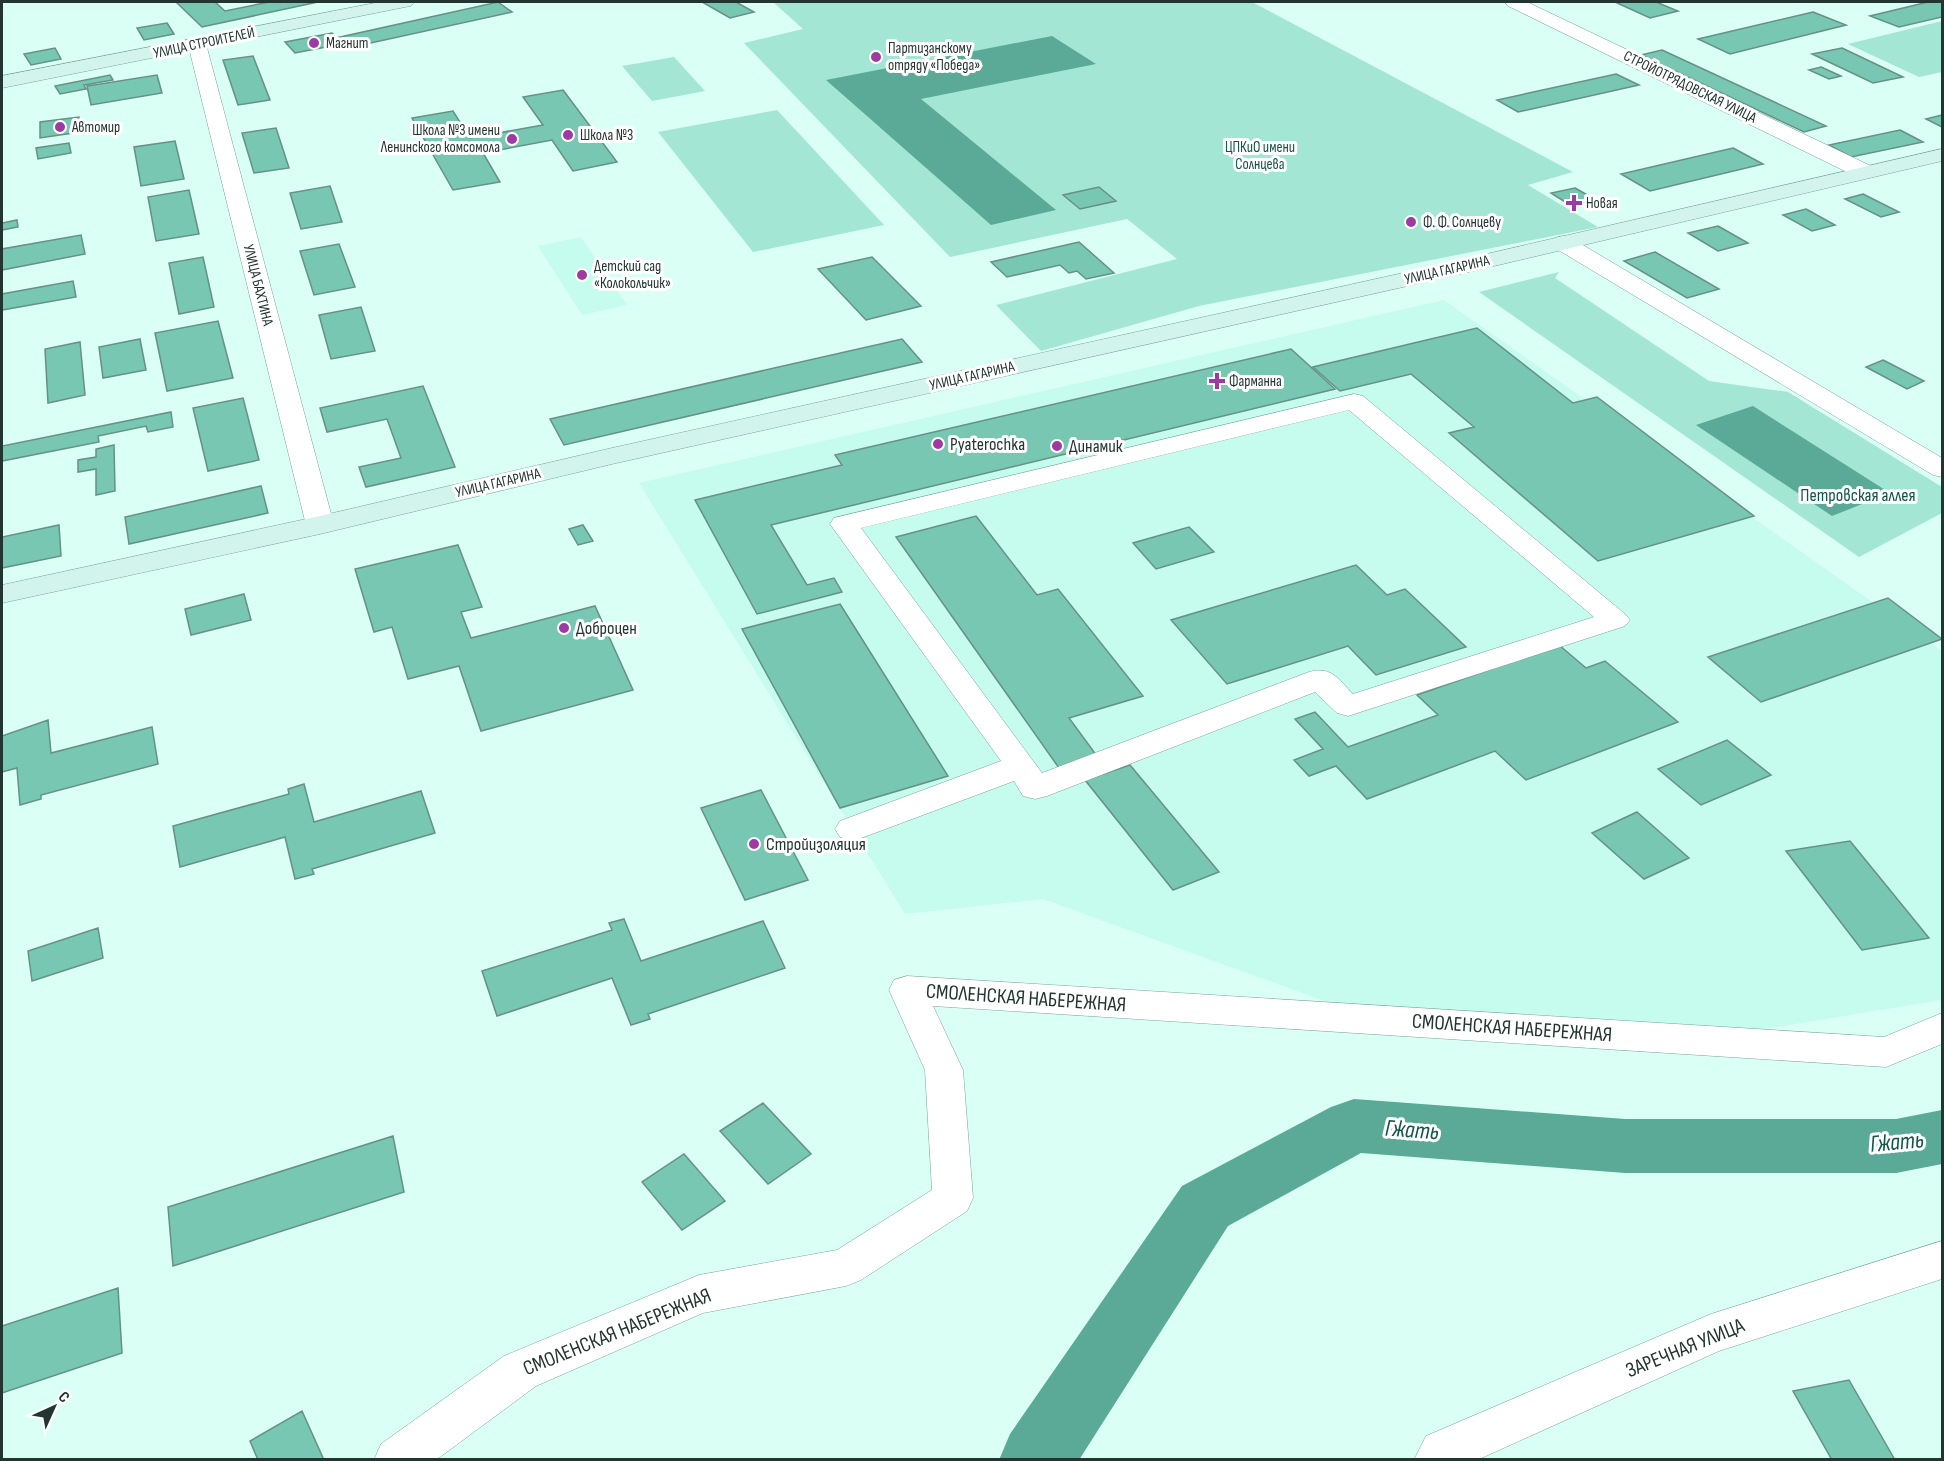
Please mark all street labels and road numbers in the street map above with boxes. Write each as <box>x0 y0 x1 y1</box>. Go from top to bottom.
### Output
street label: УЛИЦА СТРОИТЕЛЕЙ <box>152 23 256 63</box>
street label: СТРОЙОТРЯДОВСКАЯ УЛИЦА <box>1620 46 1760 128</box>
street label: УЛИЦА БАХТИНА <box>239 242 277 328</box>
street label: УЛИЦА ГАГАРИНА <box>1403 251 1492 289</box>
street label: УЛИЦА ГАГАРИНА <box>928 357 1017 395</box>
street label: УЛИЦА ГАГАРИНА <box>454 464 543 502</box>
street label: СМОЛЕНСКАЯ НАБЕРЕЖНАЯ <box>925 979 1127 1017</box>
street label: СМОЛЕНСКАЯ НАБЕРЕЖНАЯ <box>1411 1009 1613 1047</box>
street label: СМОЛЕНСКАЯ НАБЕРЕЖНАЯ <box>519 1283 715 1381</box>
street label: ЗАРЕЧНАЯ УЛИЦА <box>1622 1312 1749 1383</box>

